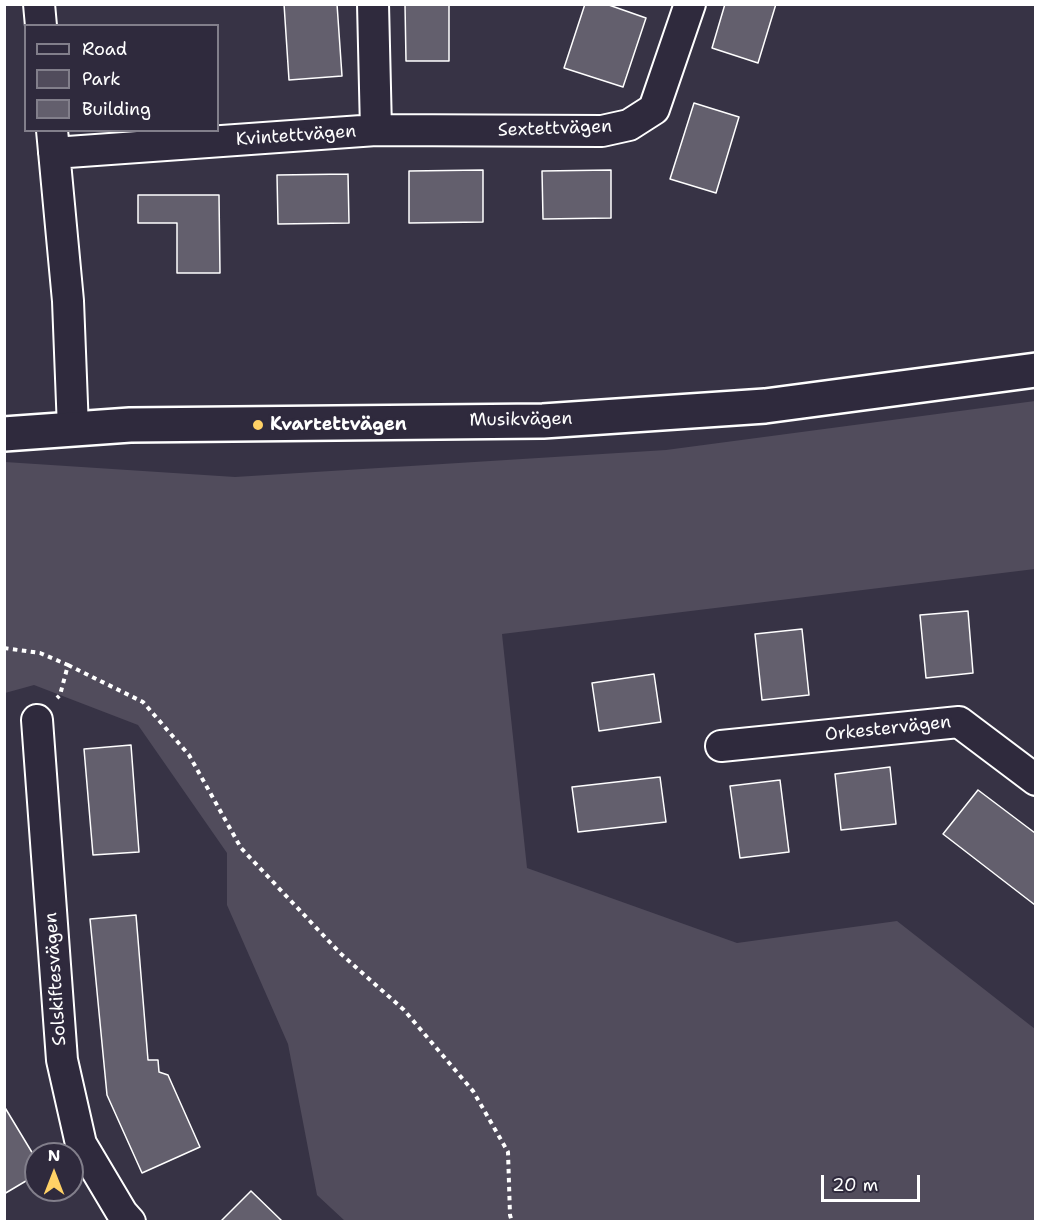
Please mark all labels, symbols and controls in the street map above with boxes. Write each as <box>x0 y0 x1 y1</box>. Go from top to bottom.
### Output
legend <box>24 24 219 132</box>
text: Road <box>82 37 127 61</box>
text: Park <box>82 67 121 91</box>
text: Building <box>82 97 151 121</box>
street label: Sextettvägen <box>498 116 612 142</box>
street label: Kvintettvägen <box>235 121 357 151</box>
street label: Musikvägen <box>469 408 573 432</box>
place label: Kvartettvägen <box>270 414 407 436</box>
marker: Kvartettvägen <box>251 418 265 432</box>
street label: Orkestervägen <box>824 712 952 746</box>
street label: Solskiftesvägen <box>41 912 71 1046</box>
north arrow <box>24 1142 84 1202</box>
text: N <box>48 1145 60 1166</box>
scale bar <box>824 1163 923 1201</box>
text: 20 m <box>832 1173 878 1197</box>

